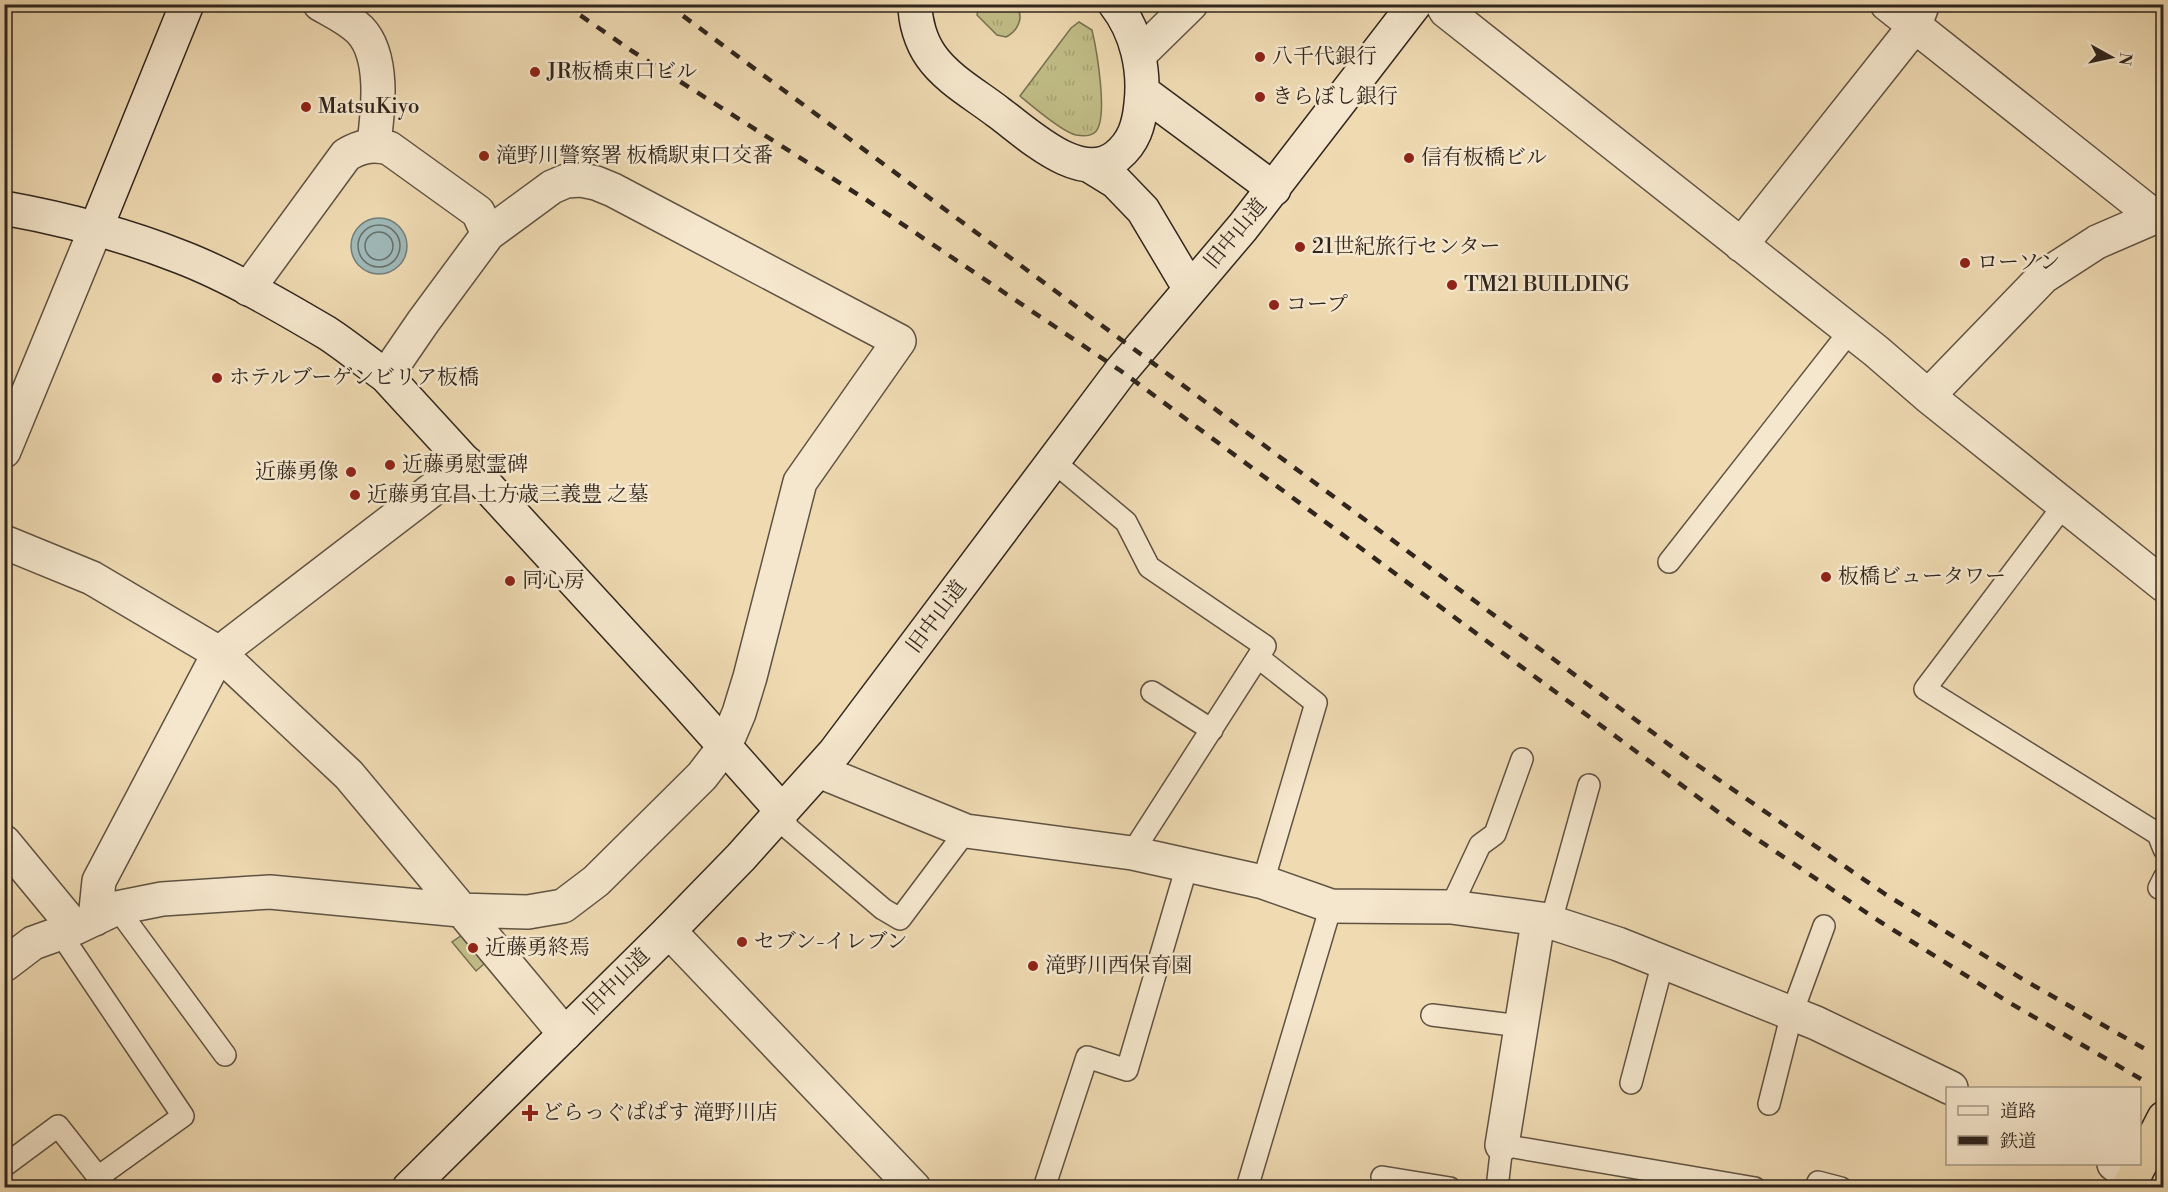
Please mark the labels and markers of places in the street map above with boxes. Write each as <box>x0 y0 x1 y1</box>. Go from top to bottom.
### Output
place label: 八千代銀行 <box>1272 44 1377 70</box>
marker: 八千代銀行 <box>1253 50 1267 64</box>
place label: JR板橋東口ビル <box>546 59 697 85</box>
marker: JR板橋東口ビル <box>528 65 542 79</box>
place label: きらぼし銀行 <box>1272 84 1398 110</box>
marker: きらぼし銀行 <box>1253 90 1267 104</box>
place label: MatsuKiyo <box>318 94 420 120</box>
marker: MatsuKiyo <box>299 100 313 114</box>
place label: 滝野川警察署 板橋駅東口交番 <box>496 143 773 169</box>
place label: 信有板橋ビル <box>1421 145 1547 171</box>
marker: 滝野川警察署 板橋駅東口交番 <box>477 149 491 163</box>
marker: 信有板橋ビル <box>1402 151 1416 165</box>
place label: 21世紀旅行センター <box>1312 234 1500 260</box>
marker: 21世紀旅行センター <box>1293 240 1307 254</box>
place label: ローソン <box>1977 250 2060 276</box>
marker: ローソン <box>1958 256 1972 270</box>
place label: TM21 BUILDING <box>1464 272 1630 298</box>
marker: TM21 BUILDING <box>1445 278 1459 292</box>
place label: コープ <box>1286 292 1348 318</box>
marker: コープ <box>1267 298 1281 312</box>
place label: ホテルブーゲンビリア板橋 <box>229 365 479 391</box>
marker: ホテルブーゲンビリア板橋 <box>210 371 224 385</box>
place label: 近藤勇慰霊碑 <box>402 452 528 478</box>
marker: 近藤勇慰霊碑 <box>383 458 397 472</box>
place label: 近藤勇像 <box>255 459 339 485</box>
marker: 近藤勇像 <box>344 465 358 479</box>
place label: 近藤勇宜昌 土方歳三義豊 之墓 <box>367 482 649 508</box>
marker: 近藤勇宜昌 土方歳三義豊 之墓 <box>348 488 362 502</box>
place label: 板橋ビュータワー <box>1838 564 2006 590</box>
place label: 同心房 <box>522 568 585 594</box>
marker: 板橋ビュータワー <box>1819 570 1833 584</box>
marker: 同心房 <box>503 574 517 588</box>
place label: セブン-イレブン <box>754 929 908 955</box>
place label: 近藤勇終焉 <box>485 935 590 961</box>
marker: セブン-イレブン <box>735 935 749 949</box>
marker: 近藤勇終焉 <box>466 941 480 955</box>
place label: 滝野川西保育園 <box>1045 953 1192 979</box>
marker: 滝野川西保育園 <box>1026 959 1040 973</box>
place label: どらっぐぱぱす 滝野川店 <box>542 1100 777 1126</box>
marker: どらっぐぱぱす 滝野川店 <box>523 1106 537 1120</box>

